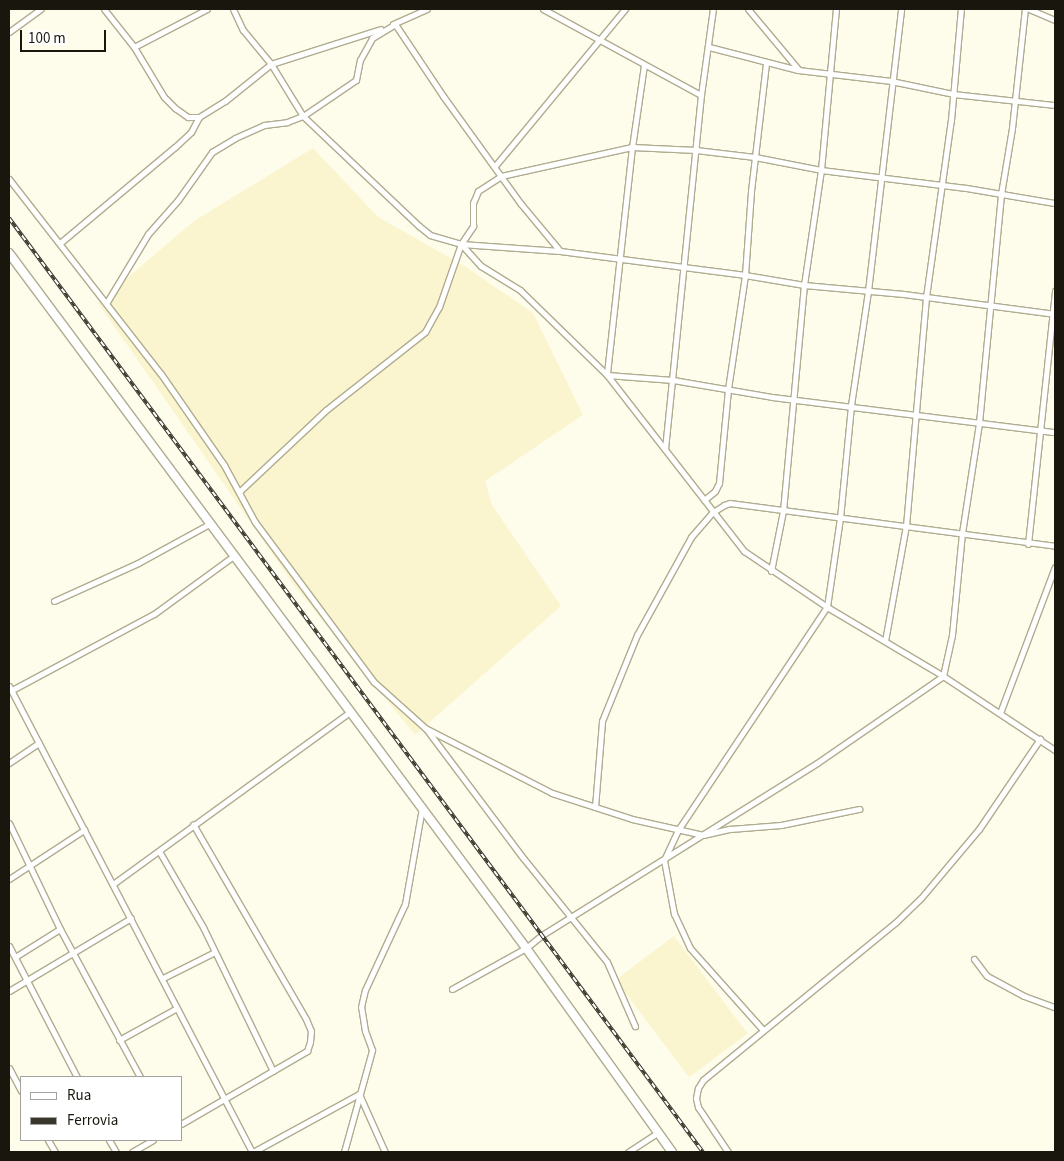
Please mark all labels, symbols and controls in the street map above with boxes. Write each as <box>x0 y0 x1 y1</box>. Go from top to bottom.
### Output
scale bar <box>22 20 109 52</box>
text: 100 m <box>28 28 66 49</box>
legend <box>20 1076 182 1141</box>
text: Rua <box>67 1085 91 1106</box>
text: Ferrovia <box>67 1110 118 1131</box>

